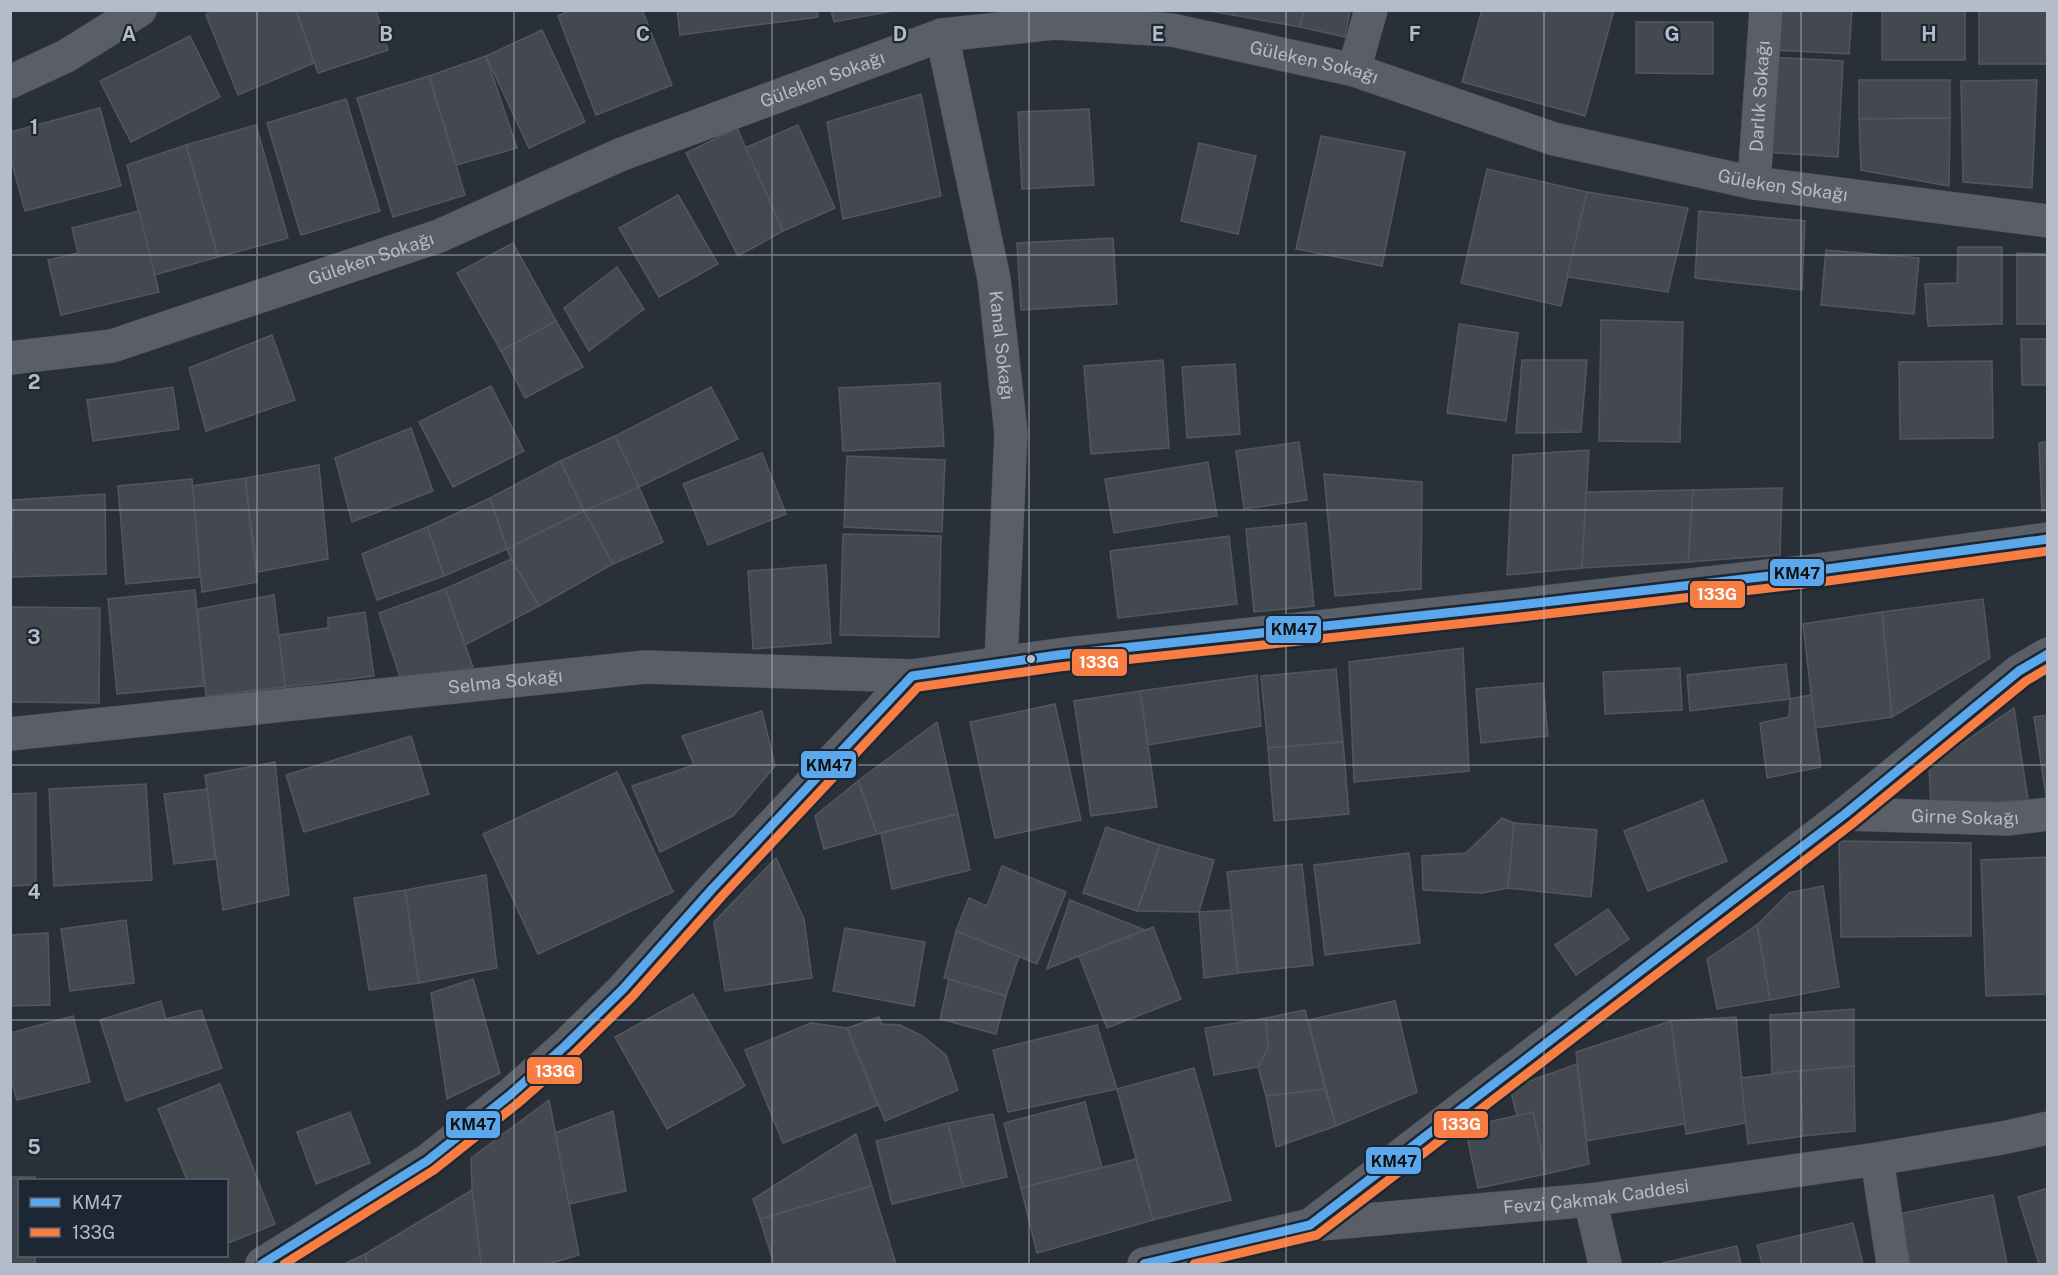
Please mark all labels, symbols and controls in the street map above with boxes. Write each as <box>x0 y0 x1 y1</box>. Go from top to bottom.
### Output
text: A <box>122 22 136 46</box>
text: B <box>379 22 393 46</box>
text: C <box>636 22 650 46</box>
text: D <box>893 22 907 46</box>
text: E <box>1152 22 1164 46</box>
text: F <box>1409 22 1421 46</box>
text: G <box>1664 22 1680 46</box>
text: H <box>1921 22 1937 46</box>
street label: Güleken Sokağı <box>1248 36 1381 88</box>
street label: Darlık Sokağı <box>1745 40 1774 153</box>
street label: Güleken Sokağı <box>757 46 887 112</box>
text: 1 <box>30 115 38 139</box>
street label: Güleken Sokağı <box>1716 164 1849 205</box>
street label: Güleken Sokağı <box>305 228 436 289</box>
street label: Kanal Sokağı <box>985 289 1018 401</box>
text: 2 <box>28 370 40 394</box>
line badge: KM47 <box>1769 558 1825 587</box>
text: KM47 <box>1774 564 1820 583</box>
line badge: 133G <box>1689 580 1746 609</box>
text: 133G <box>1697 585 1737 604</box>
line badge: KM47 <box>1265 615 1322 644</box>
text: KM47 <box>1271 620 1317 639</box>
text: 3 <box>27 625 41 649</box>
line badge: 133G <box>1071 648 1128 677</box>
unlabelled marker <box>1025 653 1037 665</box>
text: 133G <box>1079 653 1119 672</box>
street label: Selma Sokağı <box>447 665 564 698</box>
line badge: KM47 <box>800 750 857 779</box>
text: KM47 <box>806 756 852 775</box>
street label: Girne Sokağı <box>1911 805 2020 830</box>
text: 4 <box>27 880 41 904</box>
line badge: 133G <box>526 1056 583 1085</box>
text: 133G <box>535 1062 575 1081</box>
line badge: KM47 <box>445 1110 501 1139</box>
line badge: 133G <box>1433 1110 1489 1139</box>
text: KM47 <box>450 1115 496 1134</box>
text: 133G <box>1441 1115 1481 1134</box>
text: 5 <box>27 1135 41 1159</box>
line badge: KM47 <box>1365 1146 1422 1175</box>
text: KM47 <box>1371 1152 1417 1171</box>
street label: Fevzi Çakmak Caddesi <box>1502 1175 1690 1218</box>
legend <box>18 1179 228 1257</box>
text: KM47 <box>72 1192 122 1213</box>
text: 133G <box>72 1222 115 1243</box>

